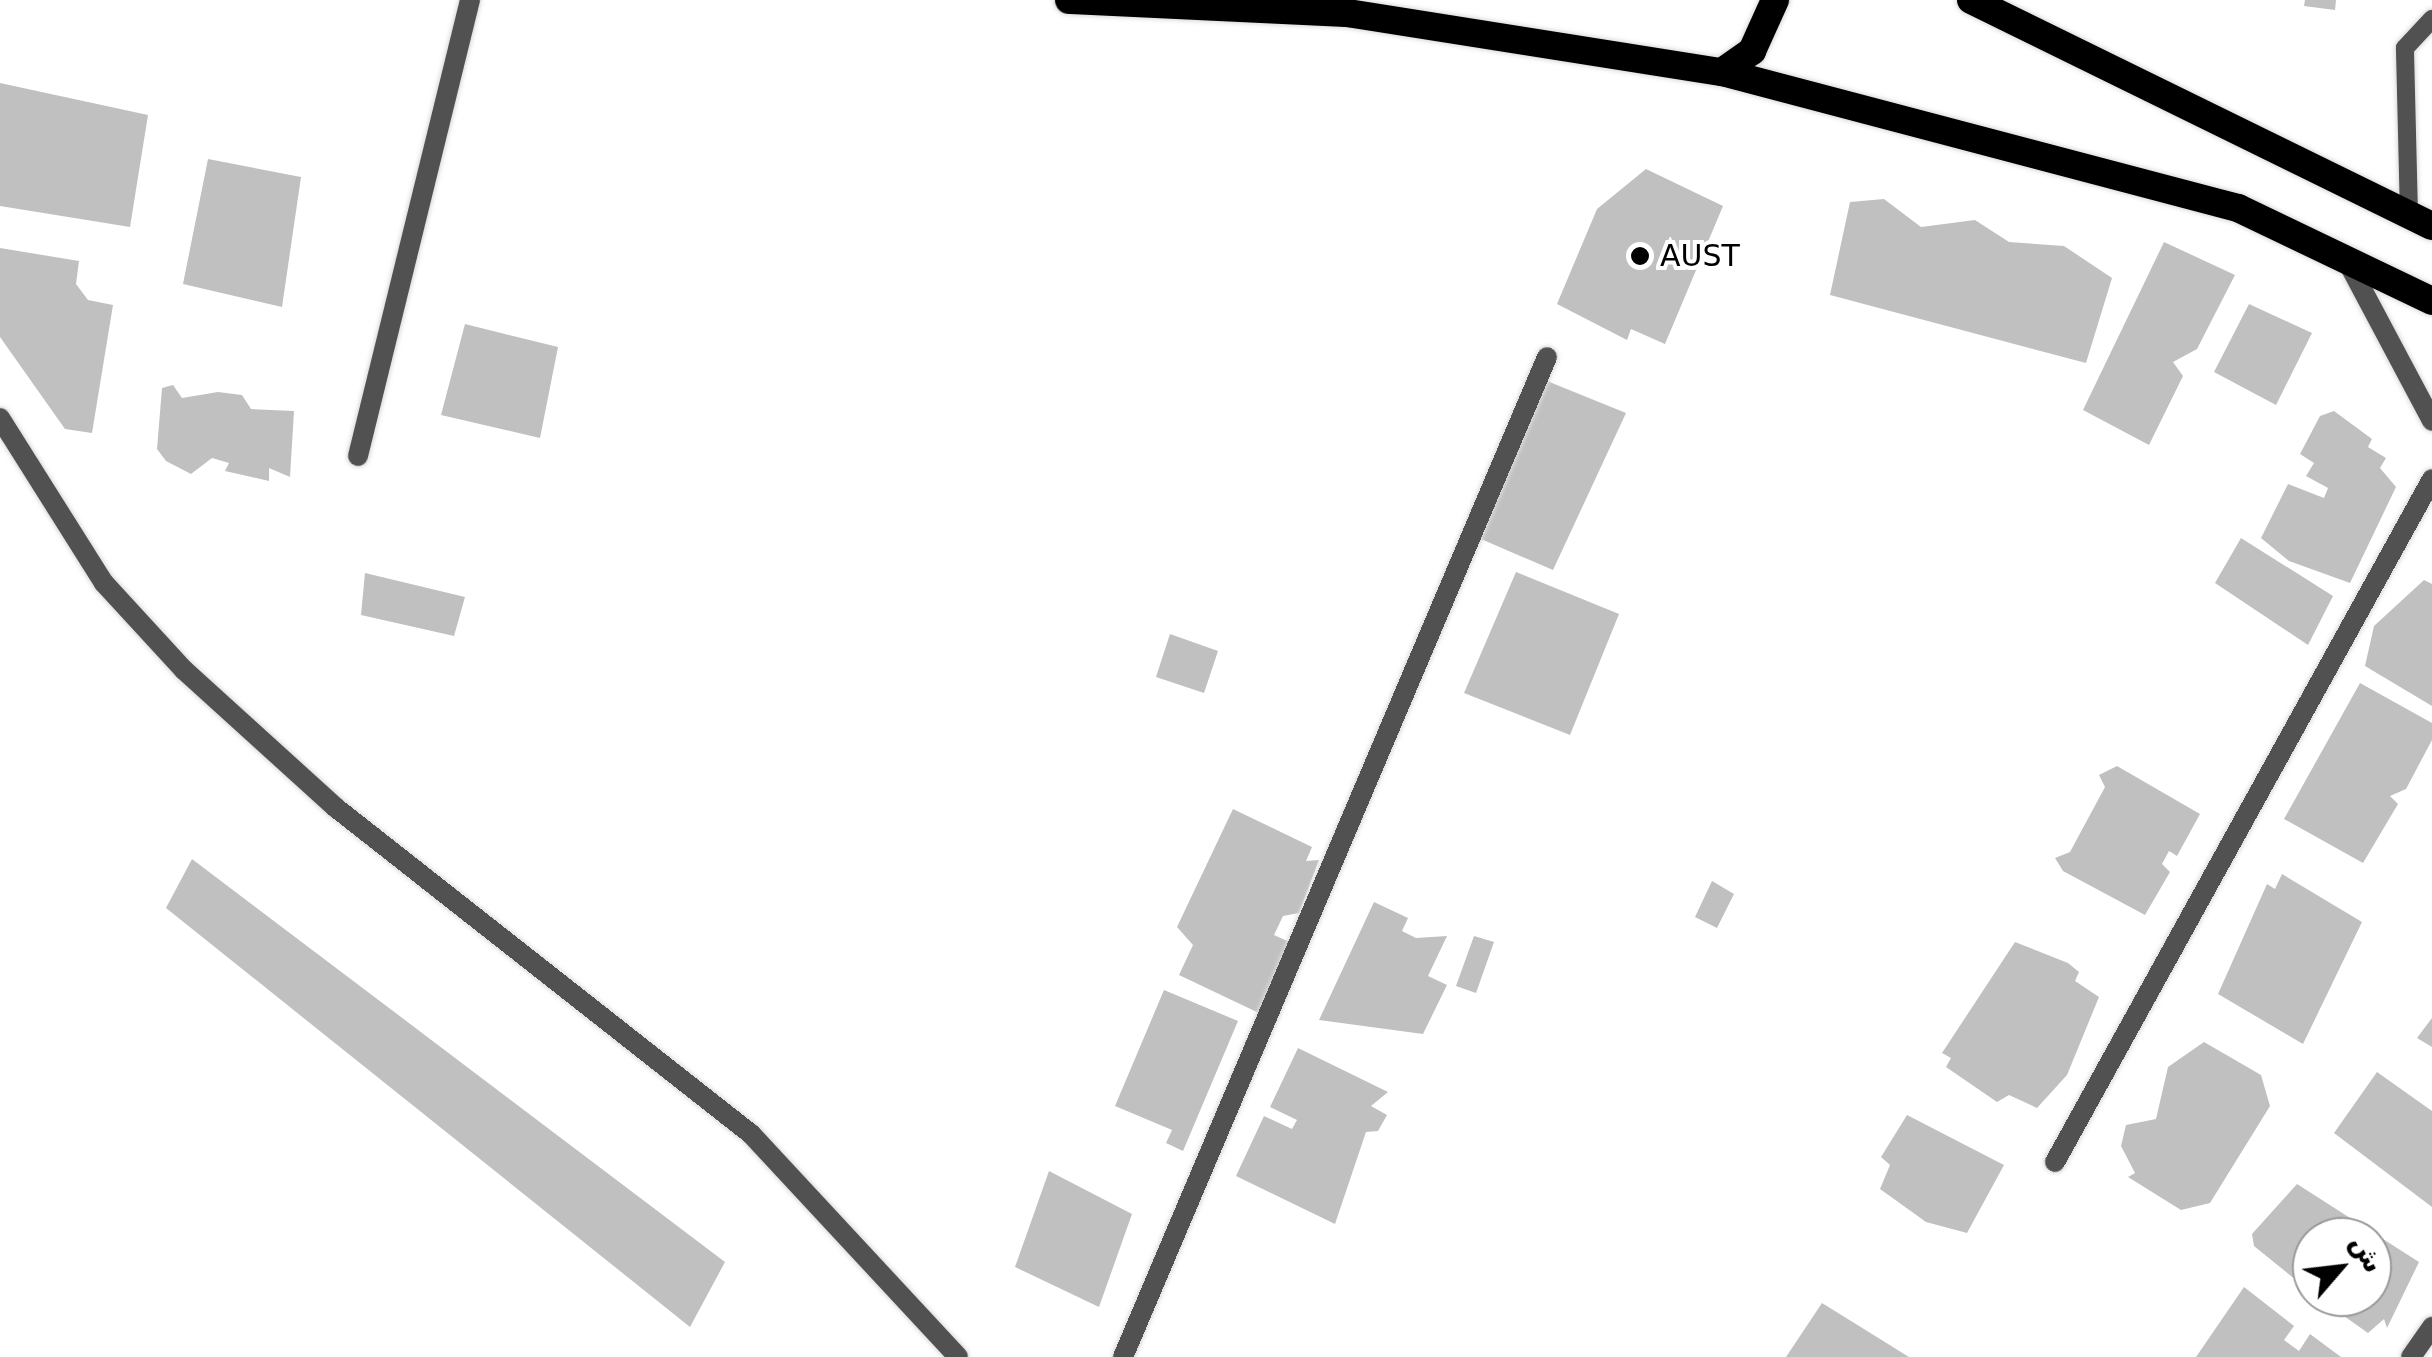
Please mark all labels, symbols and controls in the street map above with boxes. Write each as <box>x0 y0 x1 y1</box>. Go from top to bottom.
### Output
place label: AUST <box>1660 238 1740 274</box>
marker: AUST <box>1629 245 1651 267</box>
north arrow <box>2292 1217 2392 1317</box>
text: ش <box>2344 1229 2391 1278</box>

